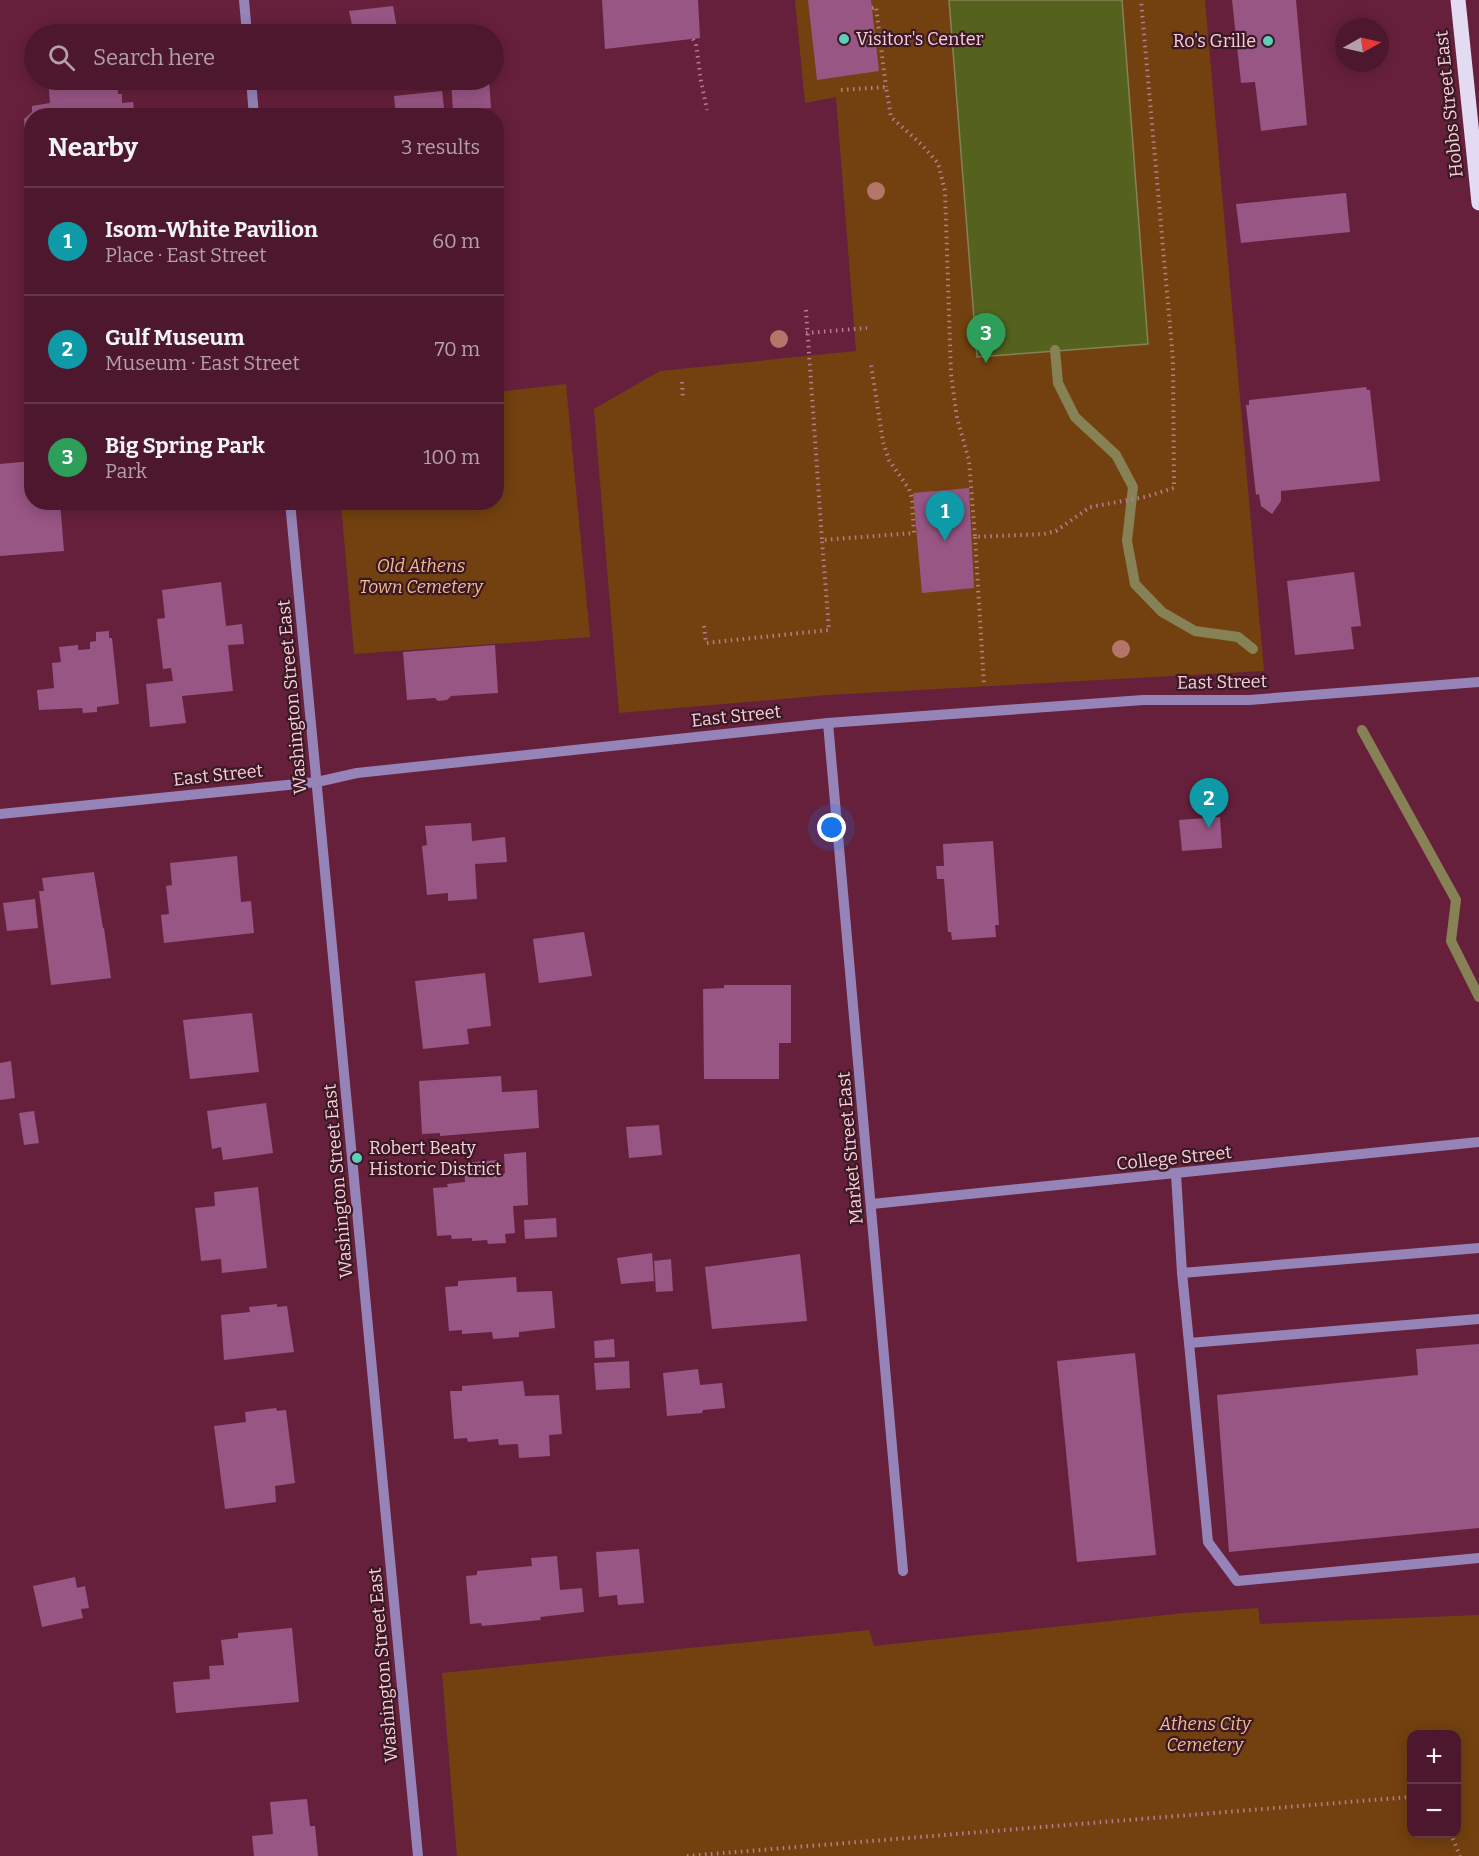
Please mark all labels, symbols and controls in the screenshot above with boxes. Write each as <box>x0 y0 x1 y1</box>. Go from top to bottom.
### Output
north arrow <box>1335 18 1389 72</box>
search box <box>24 24 504 90</box>
place label: Visitor's Center <box>856 28 984 50</box>
street label: Hobbs Street East <box>1430 29 1468 179</box>
place label: Ro's Grille <box>1173 30 1256 52</box>
marker: Visitor's Center <box>837 32 851 46</box>
marker: Ro's Grille <box>1261 34 1275 48</box>
icon: search <box>45 41 78 74</box>
text: Search here <box>93 44 215 71</box>
text: Nearby <box>48 132 138 163</box>
text: 3 results <box>401 135 480 159</box>
text: Isom-White Pavilion <box>105 216 318 243</box>
text: 1 <box>63 229 72 253</box>
text: 60 m <box>432 229 480 253</box>
text: Place · East Street <box>105 243 266 267</box>
pin: 3 <box>966 314 1006 363</box>
text: Gulf Museum <box>105 324 244 351</box>
text: 2 <box>62 337 73 361</box>
text: 70 m <box>434 337 480 361</box>
text: Museum · East Street <box>105 351 300 375</box>
text: Big Spring Park <box>105 432 265 459</box>
text: 3 <box>62 445 73 469</box>
text: 100 m <box>423 445 480 469</box>
text: Park <box>105 459 147 483</box>
pin: 1 <box>926 492 964 541</box>
park label: Old Athens Town Cemetery <box>359 555 484 598</box>
street label: Washington Street East <box>272 598 311 795</box>
street label: East Street <box>1177 670 1268 694</box>
street label: East Street <box>690 700 783 732</box>
street label: East Street <box>172 759 265 791</box>
pin: 2 <box>1190 778 1228 828</box>
your location <box>817 813 846 842</box>
street label: Market Street East <box>832 1070 868 1225</box>
street label: Washington Street East <box>318 1082 357 1279</box>
place label: Robert Beaty Historic District <box>369 1137 502 1180</box>
street label: College Street <box>1115 1141 1233 1175</box>
marker: Robert Beaty Historic District <box>350 1151 364 1165</box>
street label: Washington Street East <box>363 1566 402 1763</box>
park label: Athens City Cemetery <box>1158 1713 1252 1756</box>
map controls <box>1407 1730 1461 1838</box>
button: + <box>1407 1730 1461 1784</box>
button: − <box>1407 1784 1461 1838</box>

